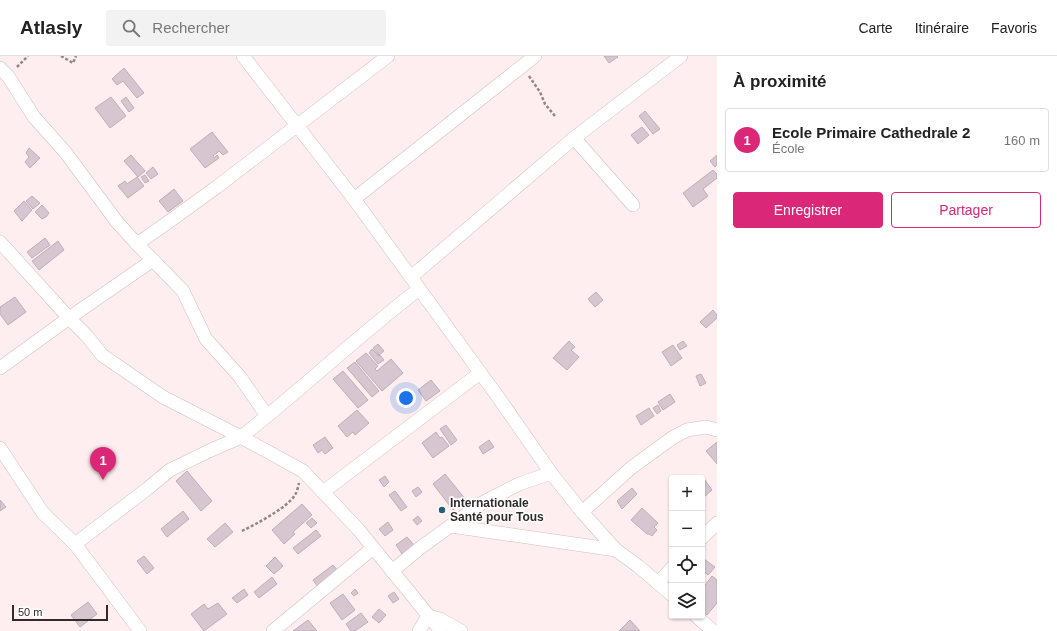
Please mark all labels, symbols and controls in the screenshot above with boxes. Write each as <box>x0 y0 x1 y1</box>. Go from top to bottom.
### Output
search box <box>106 10 386 46</box>
text: Atlasly <box>20 17 82 38</box>
icon: search <box>120 17 142 39</box>
text: Rechercher <box>152 19 230 36</box>
text: Carte <box>858 20 893 36</box>
text: Itinéraire <box>915 20 969 36</box>
text: Favoris <box>991 20 1037 36</box>
text: À proximité <box>733 72 827 91</box>
text: Ecole Primaire Cathedrale 2 <box>772 124 970 141</box>
text: 1 <box>743 133 751 148</box>
text: 160 m <box>1004 133 1040 148</box>
text: École <box>772 141 805 156</box>
button: Enregistrer <box>733 192 883 228</box>
button: Partager <box>891 192 1041 228</box>
your location <box>396 388 416 408</box>
pin: 1 <box>90 447 116 480</box>
map controls <box>669 475 705 619</box>
button: + <box>669 475 705 511</box>
place label: Internationale Santé pour Tous <box>450 496 544 524</box>
marker: Internationale Santé pour Tous <box>437 505 447 515</box>
button: − <box>669 511 705 547</box>
button: locate <box>669 547 705 583</box>
button: layers <box>669 583 705 619</box>
scale bar <box>12 603 108 622</box>
text: 50 m <box>18 606 42 618</box>

